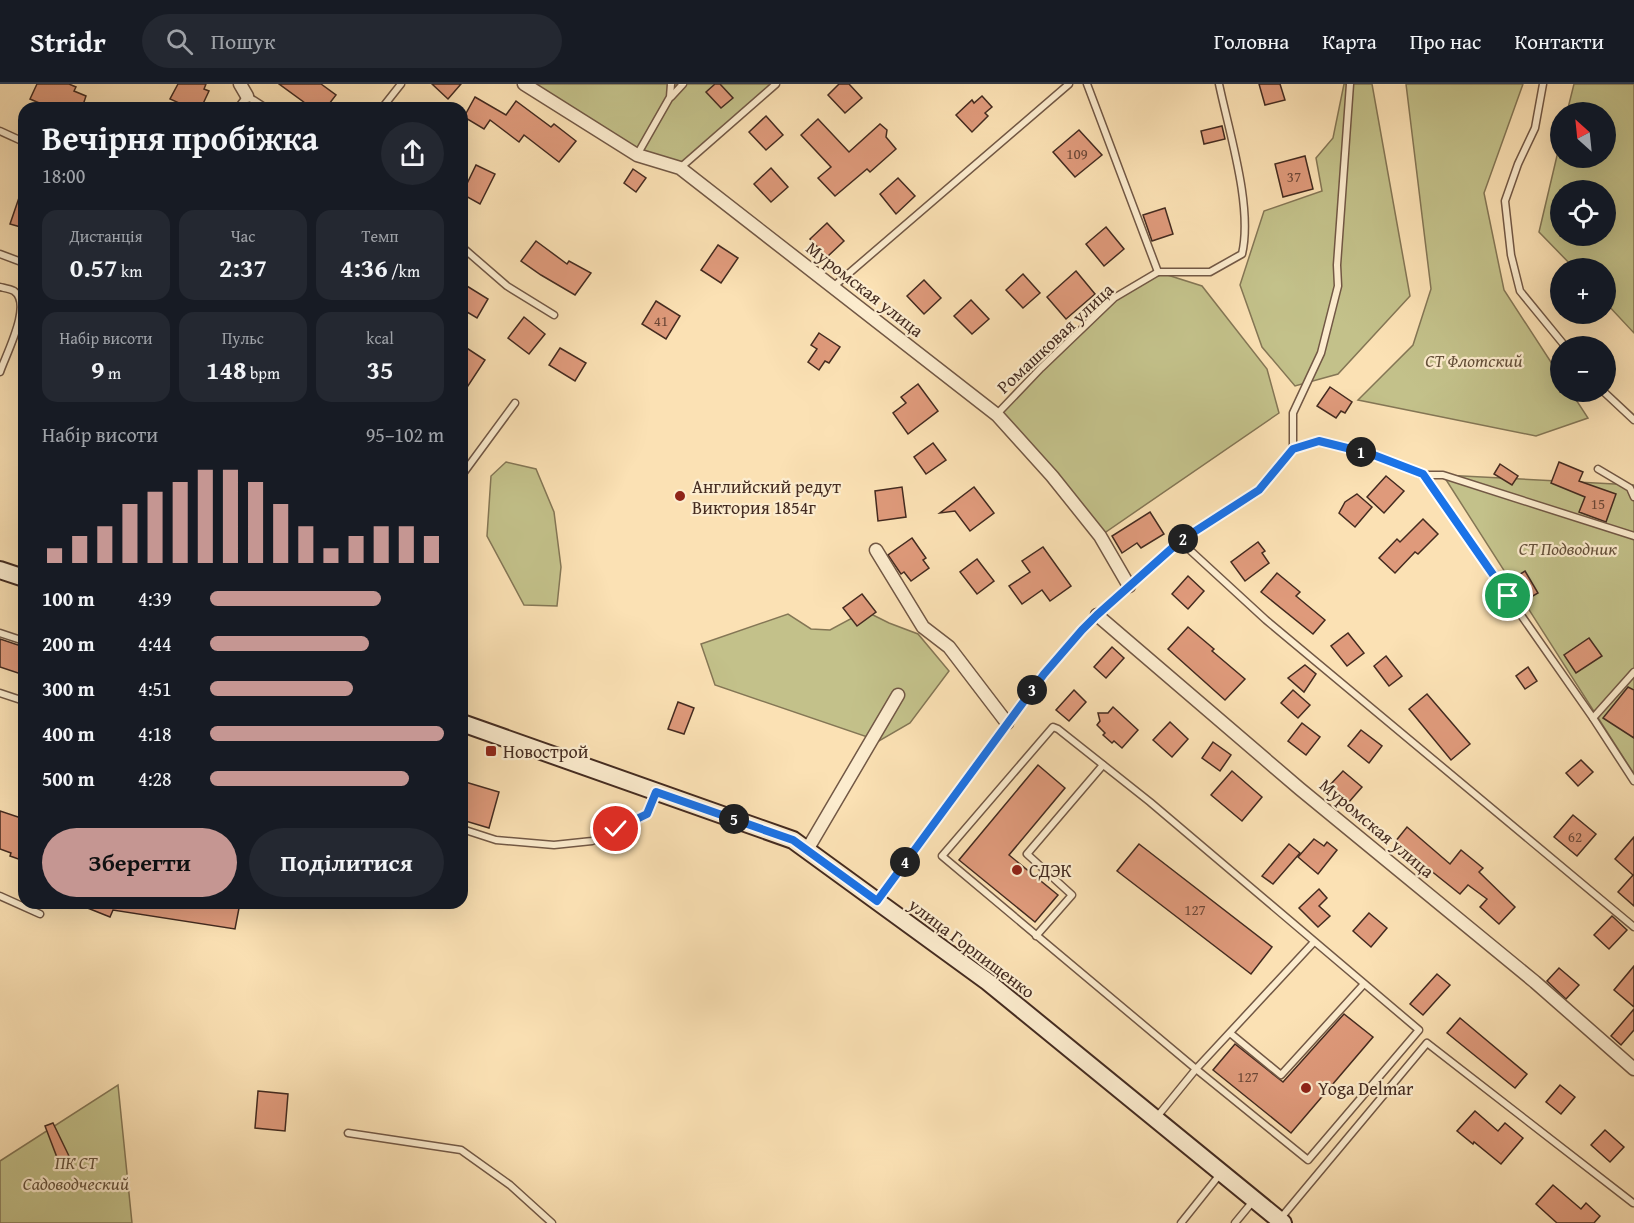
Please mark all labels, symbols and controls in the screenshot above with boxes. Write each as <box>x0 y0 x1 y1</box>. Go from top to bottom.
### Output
search box <box>142 14 562 68</box>
text: Stridr <box>30 21 106 62</box>
icon: search <box>163 25 196 58</box>
text: Пошук <box>211 25 276 57</box>
text: Головна <box>1214 26 1289 57</box>
text: Карта <box>1322 26 1377 57</box>
text: Про нас <box>1410 26 1481 57</box>
text: Контакти <box>1514 26 1604 57</box>
north arrow <box>1550 102 1616 168</box>
map controls <box>1550 102 1616 402</box>
text: Вечірня пробіжка <box>42 114 318 162</box>
button: share <box>381 122 444 185</box>
house number: 109 <box>1066 143 1088 164</box>
text: 18:00 <box>42 161 85 190</box>
house number: 37 <box>1287 166 1301 187</box>
button: locate <box>1550 180 1616 246</box>
text: Дистанція <box>69 224 143 248</box>
text: Час <box>231 224 255 248</box>
text: Темп <box>362 224 398 248</box>
street label: Муромская улица <box>800 234 930 344</box>
text: 0.57 <box>70 248 118 287</box>
text: 2:37 <box>219 248 267 287</box>
text: 4:36 <box>340 248 388 287</box>
button: + <box>1550 258 1616 324</box>
text: km <box>118 259 142 283</box>
text: /km <box>388 259 420 283</box>
street label: Ромашковая улица <box>990 276 1120 400</box>
house number: 41 <box>654 310 668 331</box>
text: Набір висоти <box>60 326 152 350</box>
text: Пульс <box>222 326 264 350</box>
text: kcal <box>366 326 394 350</box>
button: − <box>1550 336 1616 402</box>
park label: СТ Флотский <box>1425 347 1523 374</box>
text: 9 <box>91 350 104 389</box>
text: 148 <box>206 350 246 389</box>
text: 35 <box>367 350 393 389</box>
text: m <box>104 361 121 385</box>
text: bpm <box>246 361 280 385</box>
text: Набір висоти <box>42 420 158 449</box>
text: 95–102 m <box>366 420 444 449</box>
pin: 1 <box>1346 437 1376 467</box>
text: 1 <box>1357 440 1365 464</box>
place label: Английский редут Виктория 1854г <box>692 473 841 521</box>
marker: Английский редут Виктория 1854г <box>673 489 687 503</box>
house number: 15 <box>1591 493 1605 514</box>
pin: 2 <box>1168 524 1198 554</box>
text: 2 <box>1179 527 1187 551</box>
park label: СТ Подводник <box>1519 535 1617 562</box>
pin <box>1482 570 1533 621</box>
icon: arrive <box>1491 579 1524 612</box>
text: 100 m <box>42 584 95 613</box>
text: 4:39 <box>138 584 172 613</box>
text: 200 m <box>42 629 95 658</box>
text: 4:44 <box>138 629 172 658</box>
text: 300 m <box>42 674 95 703</box>
text: 4:51 <box>138 674 172 703</box>
pin: 3 <box>1017 675 1047 705</box>
text: 3 <box>1028 678 1036 702</box>
text: 400 m <box>42 719 95 748</box>
text: 4:18 <box>138 719 172 748</box>
place label: Новострой <box>503 738 589 765</box>
marker: Новострой <box>484 744 498 758</box>
text: 500 m <box>42 764 95 793</box>
text: 4:28 <box>138 764 172 793</box>
street label: Муромская улица <box>1314 772 1441 884</box>
pin <box>590 803 641 854</box>
pin: 5 <box>719 804 749 834</box>
text: 5 <box>730 807 738 831</box>
icon: check <box>599 812 632 845</box>
house number: 62 <box>1568 826 1582 847</box>
button: Зберегти <box>42 828 237 897</box>
button: Поділитися <box>249 828 444 897</box>
pin: 4 <box>890 847 920 877</box>
text: 4 <box>901 850 909 874</box>
place label: СДЭК <box>1029 857 1072 884</box>
marker: СДЭК <box>1010 863 1024 877</box>
street label: улица Горпищенко <box>902 891 1041 1005</box>
house number: 127 <box>1184 899 1206 920</box>
house number: 127 <box>1237 1066 1259 1087</box>
place label: Yoga Delmar <box>1318 1075 1414 1102</box>
marker: Yoga Delmar <box>1299 1081 1313 1095</box>
park label: ПК СТ Садоводческий <box>23 1149 129 1197</box>

